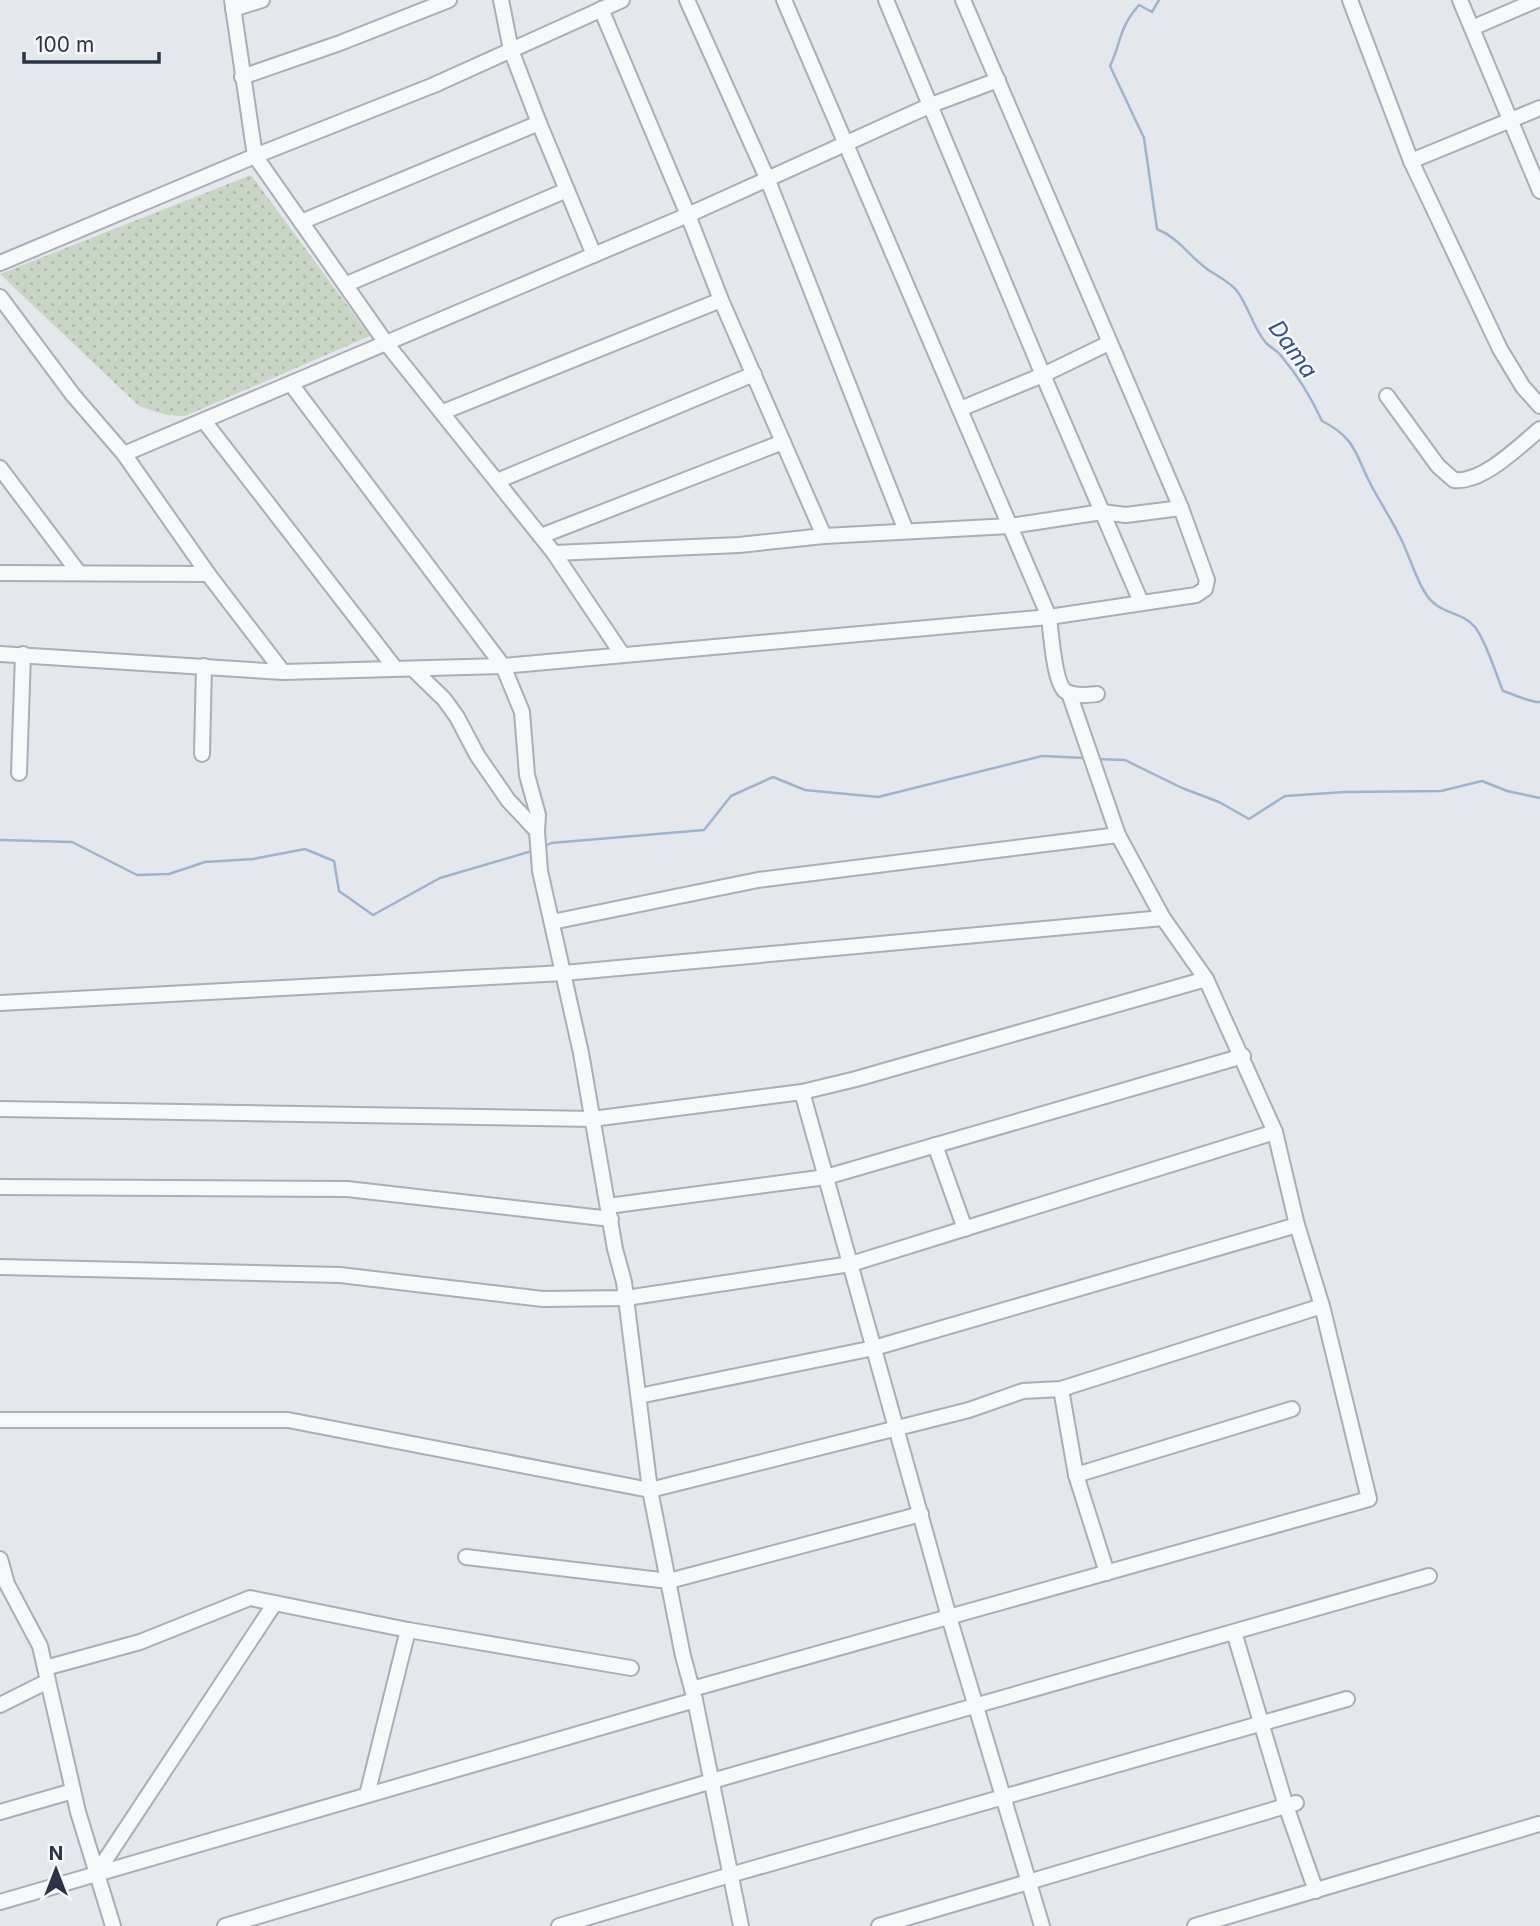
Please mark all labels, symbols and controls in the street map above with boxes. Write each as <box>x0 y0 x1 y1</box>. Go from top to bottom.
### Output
scale bar <box>24 21 159 65</box>
text: 100 m <box>35 32 94 57</box>
water label: Dama <box>1263 314 1323 384</box>
north arrow <box>21 1835 91 1905</box>
text: N <box>49 1842 63 1865</box>

